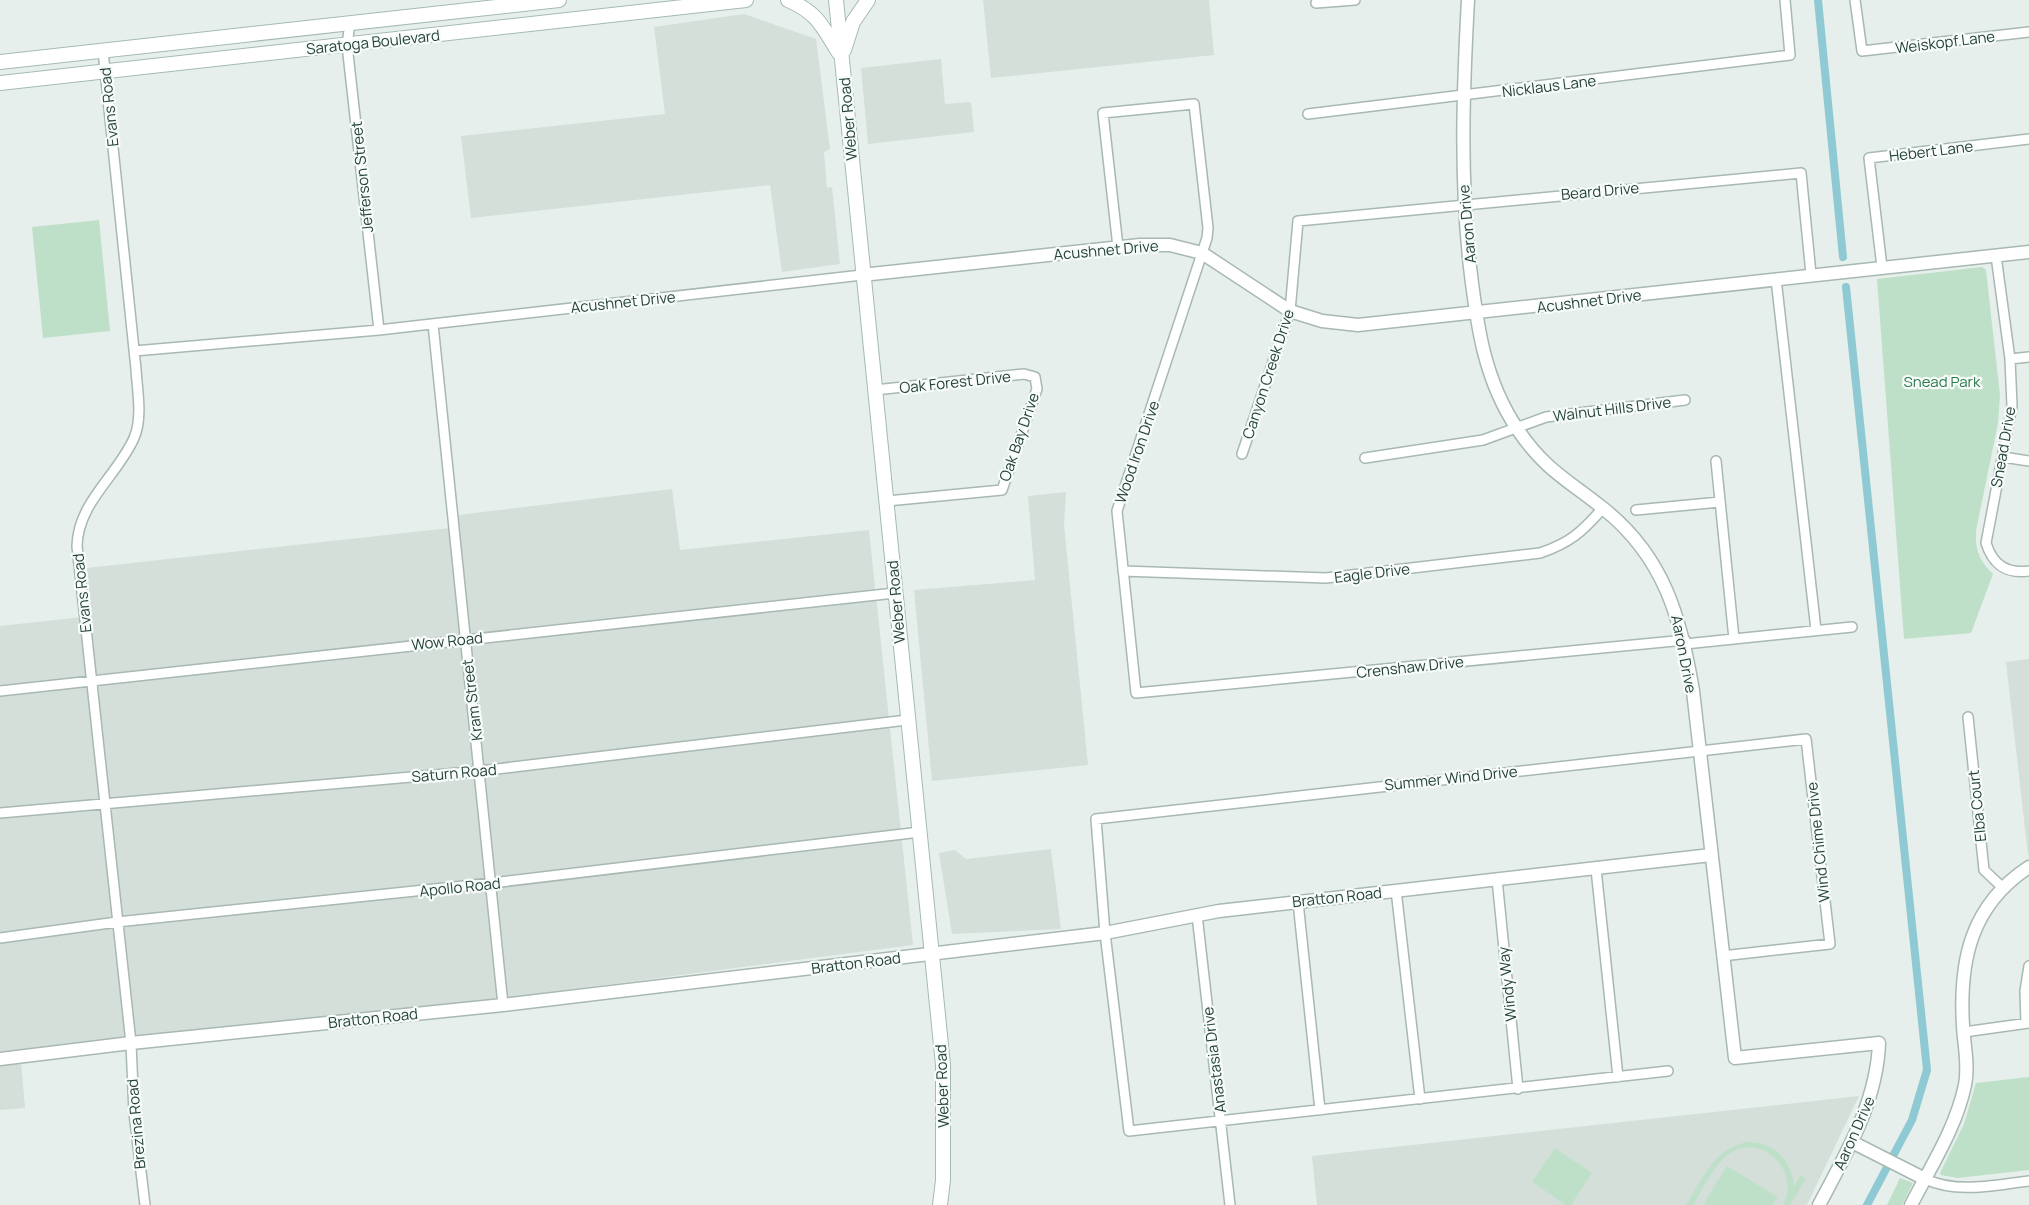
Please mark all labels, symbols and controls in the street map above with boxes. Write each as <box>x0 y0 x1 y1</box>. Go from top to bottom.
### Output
street label: Saratoga Boulevard <box>305 25 441 59</box>
street label: Weiskopf Lane <box>1894 25 1996 59</box>
street label: Evans Road <box>94 66 124 148</box>
street label: Nicklaus Lane <box>1501 70 1598 102</box>
street label: Weber Road <box>834 76 862 162</box>
street label: Jefferson Street <box>346 120 378 234</box>
street label: Hebert Lane <box>1888 135 1975 167</box>
street label: Beard Drive <box>1560 177 1640 205</box>
street label: Aaron Drive <box>1453 184 1481 264</box>
street label: Acushnet Drive <box>1053 235 1160 265</box>
street label: Acushnet Drive <box>1536 284 1643 318</box>
street label: Acushnet Drive <box>570 286 677 318</box>
street label: Canyon Creek Drive <box>1237 306 1299 441</box>
street label: Oak Forest Drive <box>898 366 1012 398</box>
park label: Snead Park <box>1904 371 1981 392</box>
street label: Oak Bay Drive <box>994 390 1044 484</box>
street label: Walnut Hills Drive <box>1552 391 1672 427</box>
street label: Wood Iron Drive <box>1110 398 1164 506</box>
street label: Snead Drive <box>1986 405 2021 489</box>
street label: Evans Road <box>67 552 97 634</box>
street label: Eagle Drive <box>1333 558 1411 588</box>
street label: Weber Road <box>882 559 910 645</box>
street label: Aaron Drive <box>1666 613 1702 695</box>
street label: Wow Road <box>410 627 484 655</box>
street label: Crenshaw Drive <box>1355 651 1465 683</box>
street label: Kram Street <box>457 658 487 742</box>
street label: Saturn Road <box>411 759 497 787</box>
street label: Summer Wind Drive <box>1383 761 1519 795</box>
street label: Elba Court <box>1963 769 1991 843</box>
street label: Wind Chime Drive <box>1801 781 1835 903</box>
street label: Apollo Road <box>418 872 502 902</box>
street label: Bratton Road <box>1291 882 1383 912</box>
street label: Windy Way <box>1493 945 1521 1022</box>
street label: Bratton Road <box>810 947 902 979</box>
street label: Bratton Road <box>327 1003 419 1033</box>
street label: Anastasia Drive <box>1197 1006 1231 1114</box>
street label: Weber Road <box>930 1044 954 1128</box>
street label: Brezina Road <box>122 1078 150 1170</box>
street label: Aaron Drive <box>1828 1092 1880 1173</box>

